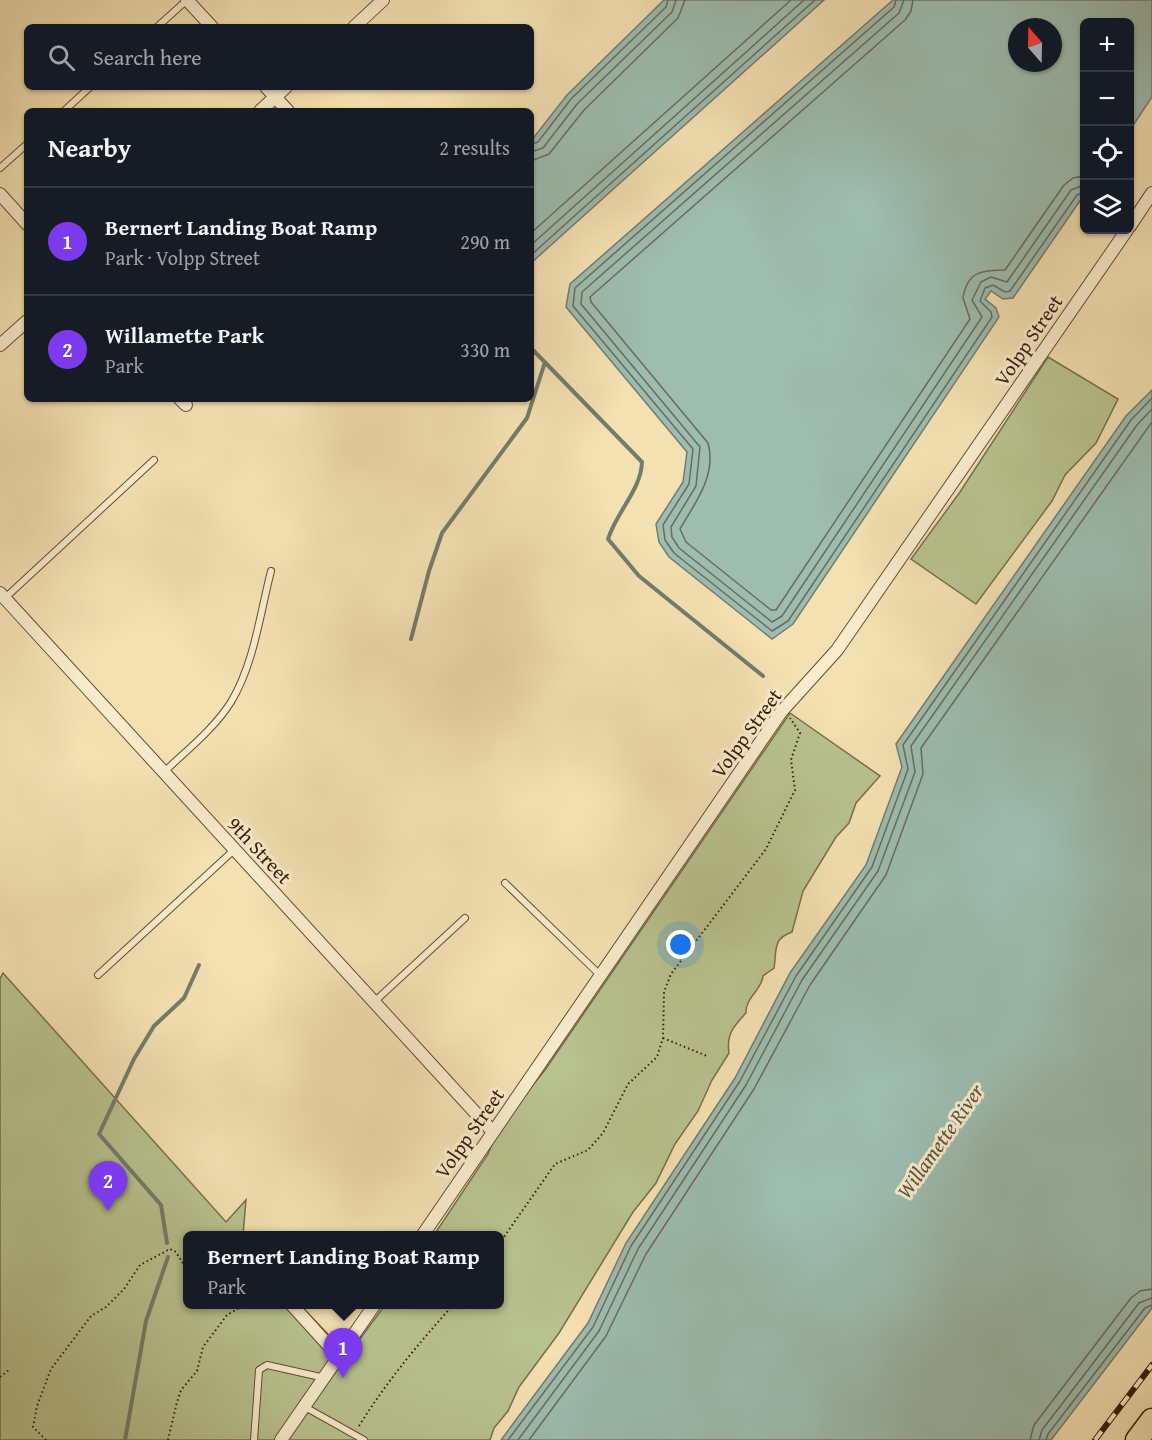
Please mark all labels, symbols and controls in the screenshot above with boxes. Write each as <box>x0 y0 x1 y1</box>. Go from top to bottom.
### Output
north arrow <box>1008 18 1062 72</box>
map controls <box>1080 18 1134 234</box>
button: + <box>1080 18 1134 72</box>
search box <box>24 24 534 90</box>
icon: search <box>45 41 78 74</box>
text: Search here <box>93 41 202 73</box>
button: − <box>1080 72 1134 126</box>
button: locate <box>1080 126 1134 180</box>
text: Nearby <box>48 128 131 167</box>
text: 2 results <box>439 133 510 162</box>
button: layers <box>1080 180 1134 234</box>
text: Bernert Landing Boat Ramp <box>105 211 377 243</box>
text: 1 <box>62 227 73 256</box>
text: 290 m <box>460 227 510 256</box>
text: Park · Volpp Street <box>105 243 260 272</box>
street label: Volpp Street <box>987 289 1069 391</box>
text: Willamette Park <box>105 319 264 351</box>
text: 2 <box>62 335 73 364</box>
text: 330 m <box>460 335 510 364</box>
text: Park <box>105 351 144 380</box>
street label: Volpp Street <box>704 682 788 784</box>
street label: 9th Street <box>221 810 299 890</box>
your location <box>666 930 695 959</box>
water label: Willamette River <box>889 1076 992 1205</box>
street label: Volpp Street <box>427 1082 511 1184</box>
pin: 2 <box>88 1162 128 1211</box>
popup <box>183 1231 504 1309</box>
text: Bernert Landing Boat Ramp <box>207 1240 480 1272</box>
text: Park <box>207 1272 246 1301</box>
pin: 1 <box>324 1328 362 1378</box>

